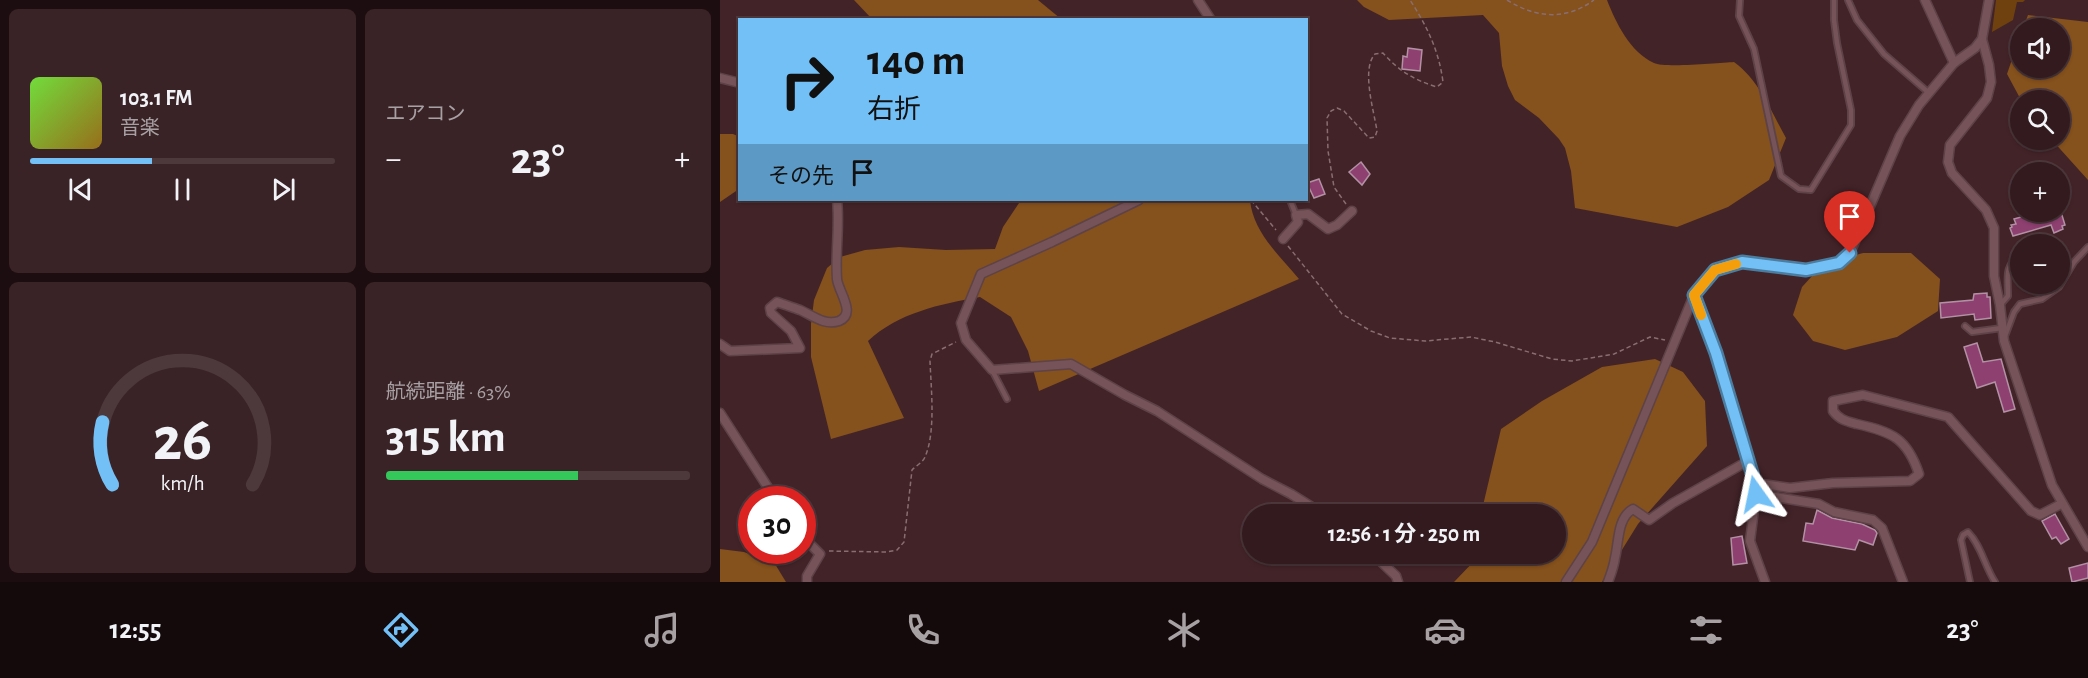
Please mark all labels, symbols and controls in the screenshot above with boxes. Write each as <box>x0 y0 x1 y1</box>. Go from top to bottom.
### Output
map controls <box>2010 18 2070 294</box>
button: sound <box>2010 18 2070 78</box>
text: 140 m <box>867 40 965 82</box>
icon: right <box>768 42 846 120</box>
text: 103.1 FM <box>120 87 193 109</box>
button: search <box>2010 90 2070 150</box>
text: 右折 <box>867 96 921 123</box>
text: エアコン <box>386 104 466 124</box>
text: 音楽 <box>120 118 160 138</box>
text: 23° <box>511 137 565 182</box>
text: − <box>386 143 401 176</box>
text: + <box>674 143 690 176</box>
icon: arrive <box>846 156 879 189</box>
button: + <box>2010 162 2070 222</box>
text: その先 <box>768 165 834 187</box>
icon: previous <box>64 173 97 206</box>
icon: pause <box>166 173 199 206</box>
icon: next <box>267 173 300 206</box>
pin <box>1824 191 1875 253</box>
icon: arrive <box>1833 200 1866 233</box>
button: − <box>2010 234 2070 294</box>
text: 航続距離 · 63% <box>386 382 511 402</box>
text: 26 <box>152 409 212 471</box>
text: 315 km <box>386 415 506 460</box>
position arrow <box>1724 462 1788 526</box>
text: km/h <box>160 473 204 494</box>
speed limit sign: 30 <box>738 486 816 564</box>
text: 12:56 · 1 分 · 250 m <box>1328 523 1480 545</box>
icon: directions <box>380 609 422 651</box>
icon: music <box>641 609 683 651</box>
icon: phone <box>902 609 944 651</box>
icon: climate <box>1163 609 1205 651</box>
icon: car <box>1424 609 1466 651</box>
icon: filters <box>1685 609 1727 651</box>
text: 12:55 <box>109 616 161 643</box>
text: 23° <box>1946 616 1978 643</box>

